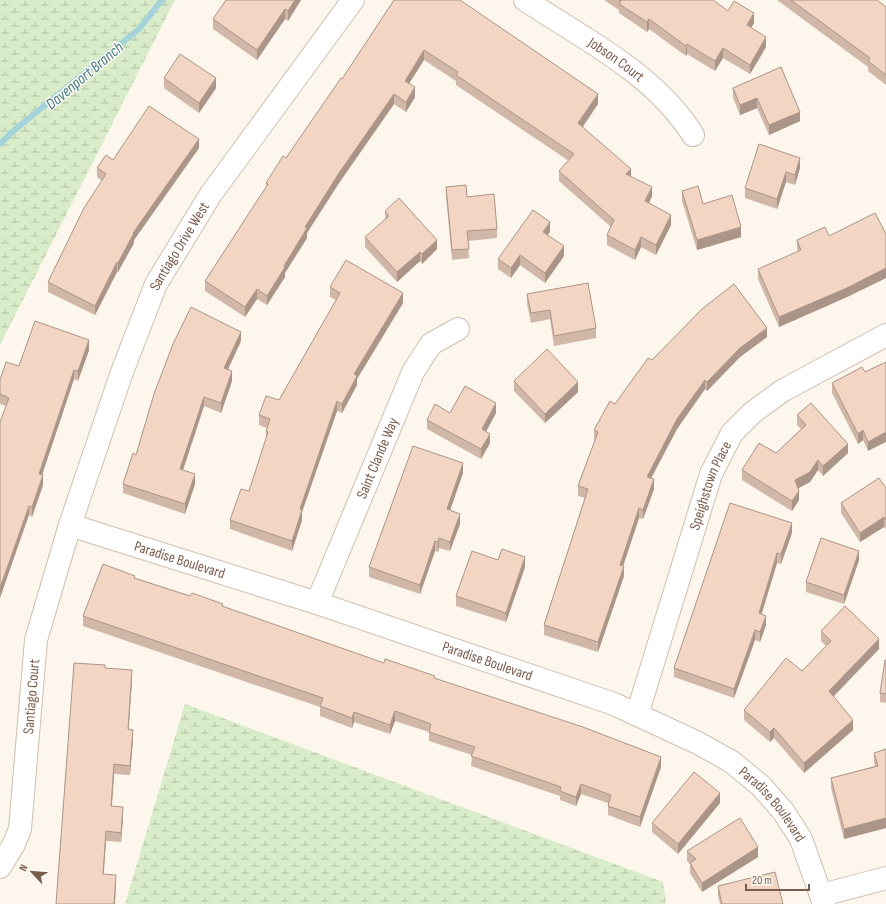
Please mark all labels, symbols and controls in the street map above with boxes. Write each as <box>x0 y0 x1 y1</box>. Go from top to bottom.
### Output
street label: Jobson Court <box>584 33 648 87</box>
water label: Davenport Branch <box>42 38 128 114</box>
street label: Santiago Drive West <box>145 198 214 293</box>
street label: Saint Clande Way <box>352 415 403 502</box>
street label: Speighstown Place <box>685 438 736 533</box>
street label: Paradise Boulevard <box>132 537 227 583</box>
street label: Paradise Boulevard <box>440 637 535 686</box>
street label: Santiago Court <box>19 658 44 735</box>
street label: Paradise Boulevard <box>735 762 809 846</box>
north arrow <box>12 852 52 892</box>
text: N <box>16 862 31 873</box>
scale bar <box>746 866 809 892</box>
text: 20 m <box>752 873 772 888</box>

